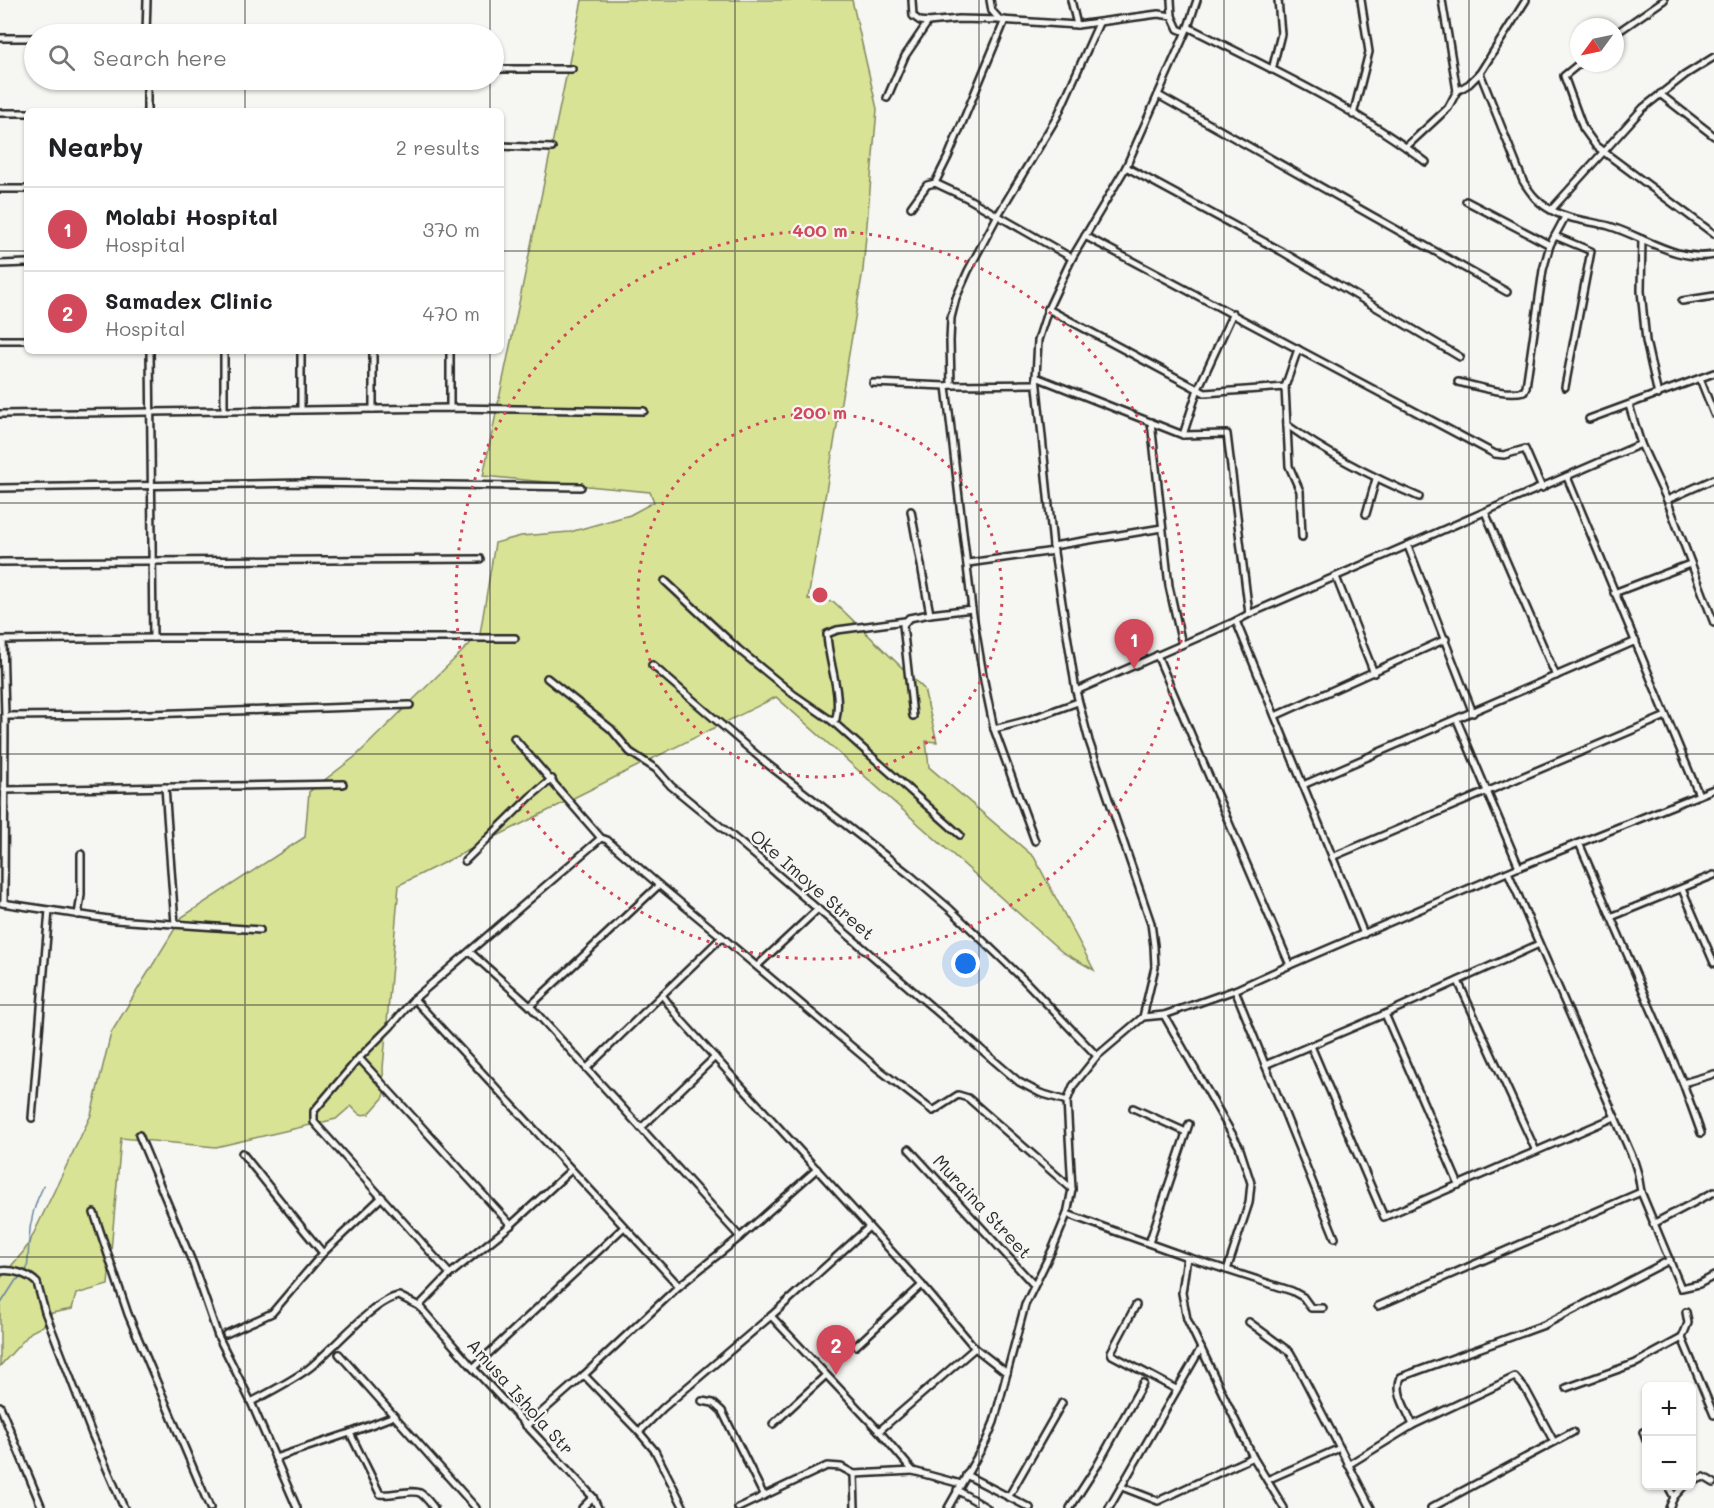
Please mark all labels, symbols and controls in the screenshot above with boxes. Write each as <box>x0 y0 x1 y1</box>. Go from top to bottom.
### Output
north arrow <box>1570 18 1624 72</box>
search box <box>24 24 504 90</box>
icon: search <box>45 41 78 74</box>
text: Search here <box>93 43 227 72</box>
text: Nearby <box>48 130 143 164</box>
text: 2 results <box>396 134 480 160</box>
text: Molabi Hospital <box>105 202 278 231</box>
text: 1 <box>63 216 72 242</box>
text: 370 m <box>422 216 480 242</box>
text: 400 m <box>792 218 848 242</box>
text: Hospital <box>105 231 186 257</box>
text: Samadex Clinic <box>105 286 273 315</box>
text: 2 <box>62 300 73 326</box>
text: 470 m <box>422 300 480 326</box>
text: Hospital <box>105 315 186 341</box>
text: 200 m <box>793 400 847 424</box>
centre of rings <box>810 585 830 605</box>
pin: 1 <box>1114 620 1154 669</box>
street label: Oke Imoye Street <box>745 824 880 945</box>
your location <box>951 949 980 978</box>
street label: Muraina Street <box>928 1149 1037 1264</box>
pin: 2 <box>816 1326 856 1375</box>
street label: Amusa Ishola Str <box>462 1333 579 1460</box>
map controls <box>1642 1382 1696 1490</box>
button: + <box>1642 1382 1696 1436</box>
button: − <box>1642 1436 1696 1490</box>

